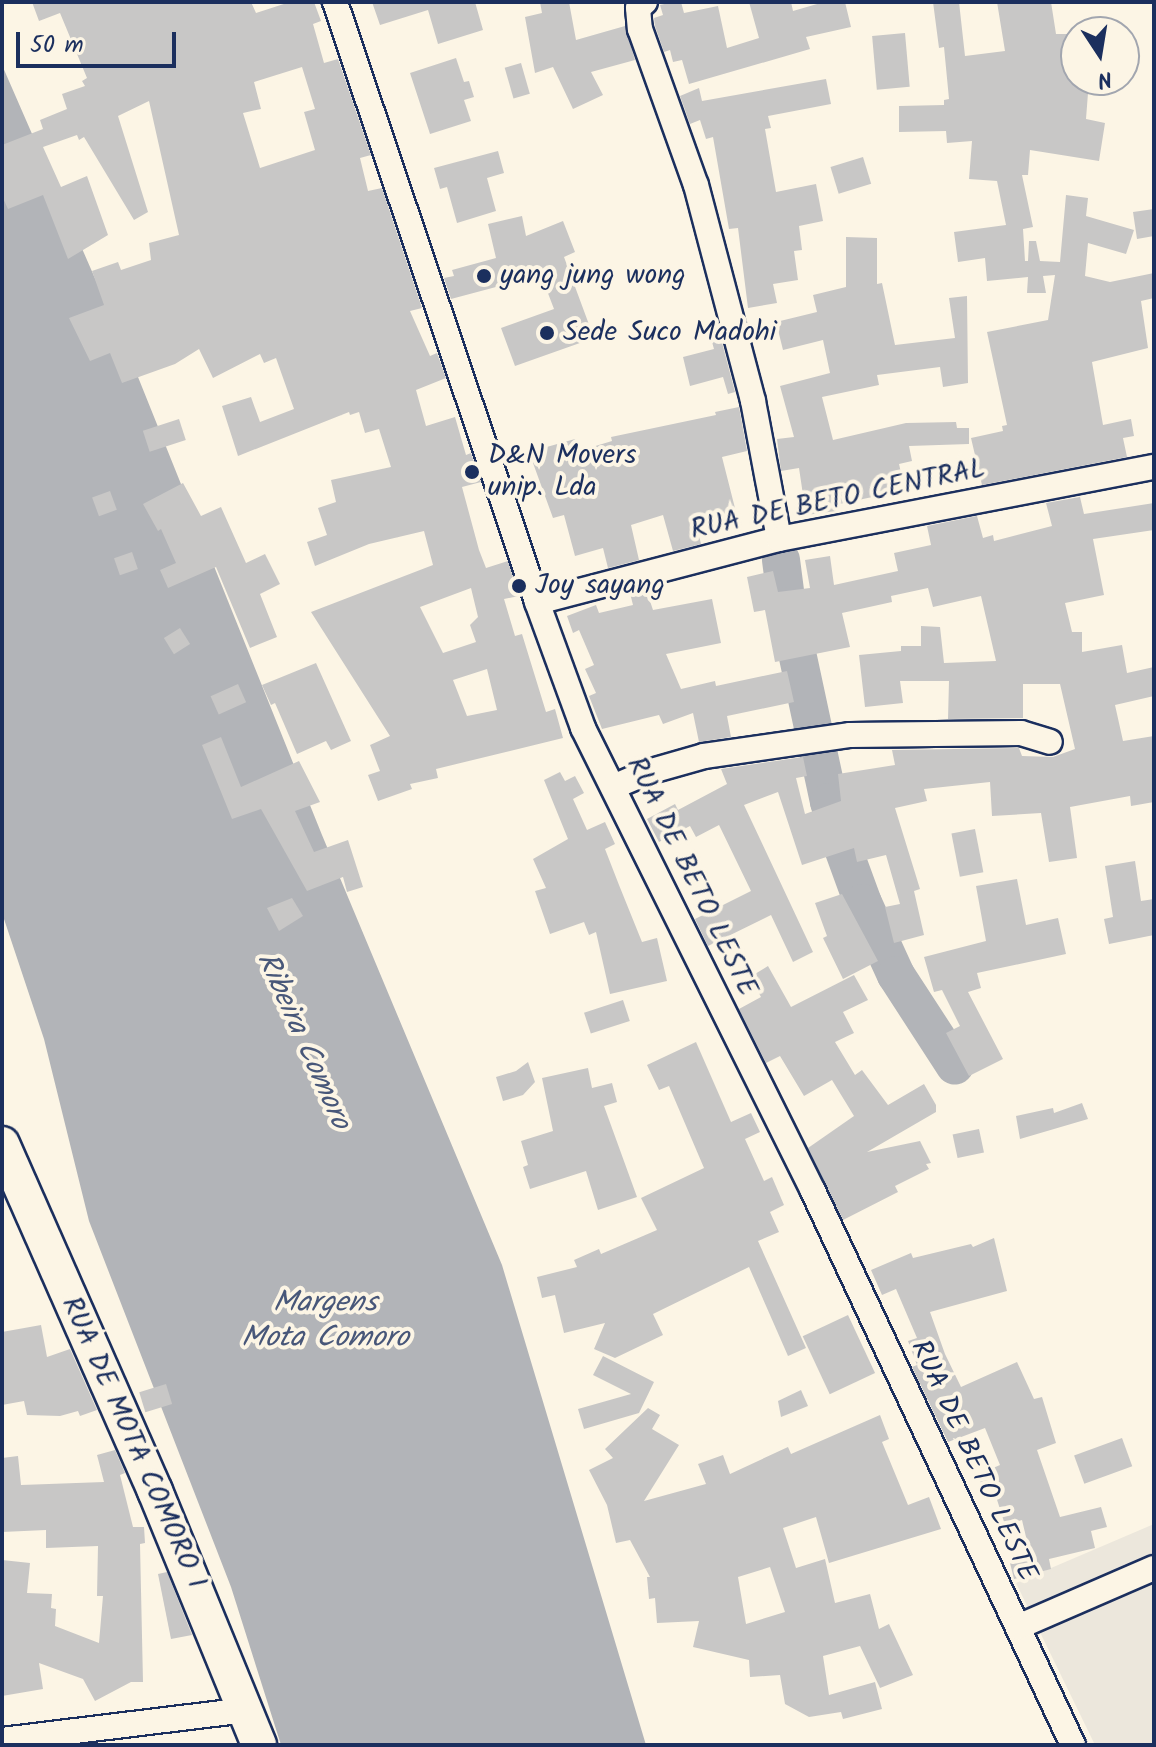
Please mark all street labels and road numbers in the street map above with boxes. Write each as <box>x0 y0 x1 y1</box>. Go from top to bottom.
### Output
street label: RUA DE BETO CENTRAL <box>688 452 988 548</box>
street label: RUA DE BETO LESTE <box>618 752 764 1002</box>
street label: RUA DE MOTA COMORO I <box>53 1292 213 1594</box>
street label: RUA DE BETO LESTE <box>902 1335 1044 1587</box>

